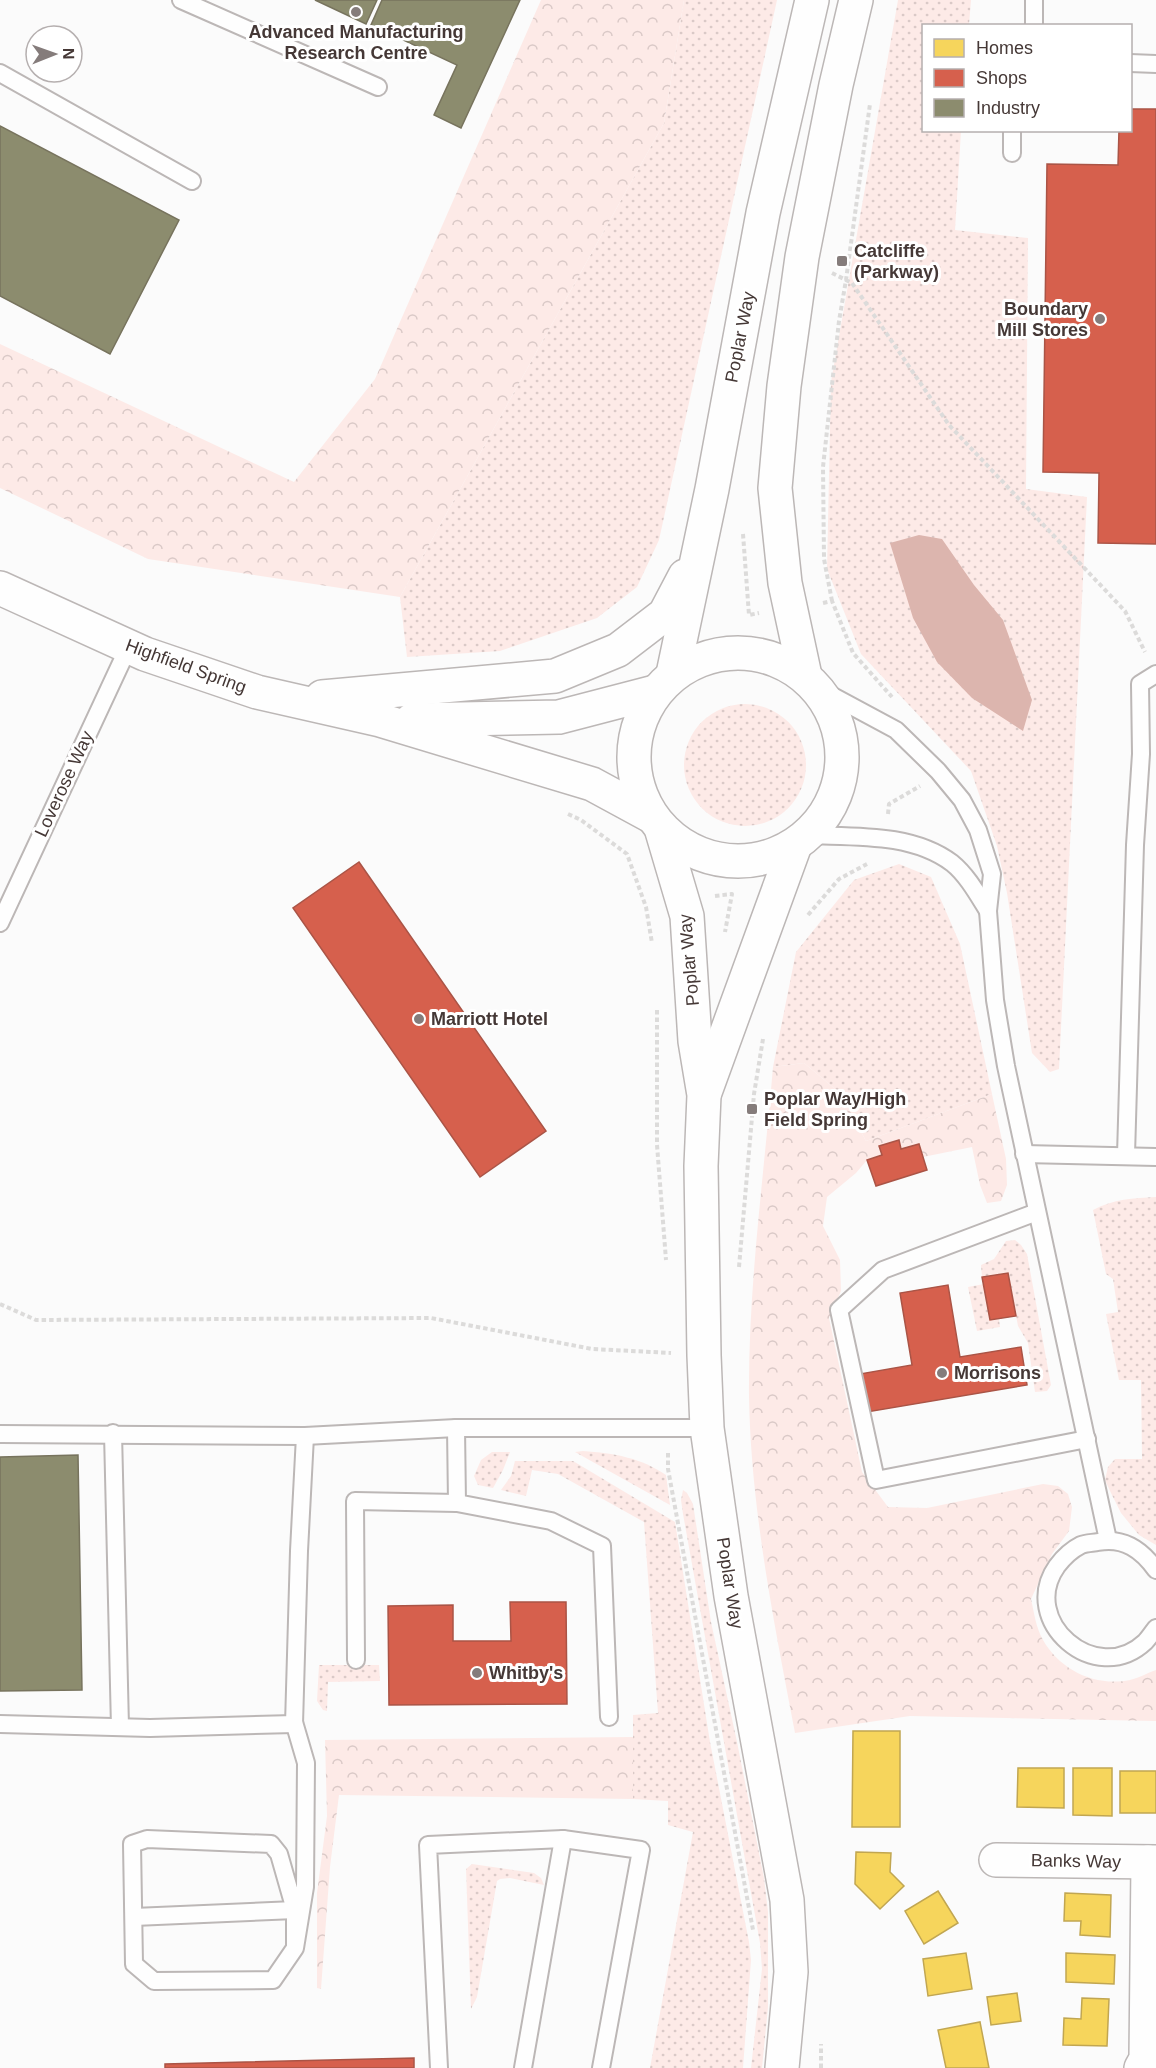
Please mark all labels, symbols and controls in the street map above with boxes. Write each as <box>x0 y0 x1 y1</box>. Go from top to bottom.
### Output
marker: Advanced Manufacturing Research Centre <box>349 5 363 19</box>
place label: Advanced Manufacturing Research Centre <box>248 22 464 63</box>
north arrow <box>24 24 84 84</box>
legend <box>922 24 1132 132</box>
text: Homes <box>976 38 1033 58</box>
text: N <box>60 48 77 60</box>
text: Shops <box>976 68 1027 88</box>
text: Industry <box>976 98 1040 118</box>
place label: Catcliffe (Parkway) <box>854 241 939 282</box>
marker: Catcliffe (Parkway) <box>835 254 849 268</box>
street label: Poplar Way <box>721 290 759 384</box>
place label: Boundary Mill Stores <box>997 299 1088 340</box>
marker: Boundary Mill Stores <box>1093 312 1107 326</box>
street label: Highfield Spring <box>123 635 249 697</box>
street label: Loverose Way <box>31 728 97 840</box>
street label: Poplar Way <box>675 913 703 1007</box>
place label: Marriott Hotel <box>431 1009 548 1029</box>
marker: Marriott Hotel <box>412 1012 426 1026</box>
place label: Poplar Way/High Field Spring <box>764 1089 906 1130</box>
marker: Poplar Way/High Field Spring <box>745 1102 759 1116</box>
place label: Morrisons <box>954 1363 1041 1383</box>
marker: Morrisons <box>935 1366 949 1380</box>
street label: Poplar Way <box>713 1536 747 1630</box>
place label: Whitby's <box>489 1663 563 1683</box>
marker: Whitby's <box>470 1666 484 1680</box>
street label: Banks Way <box>1031 1850 1121 1872</box>

